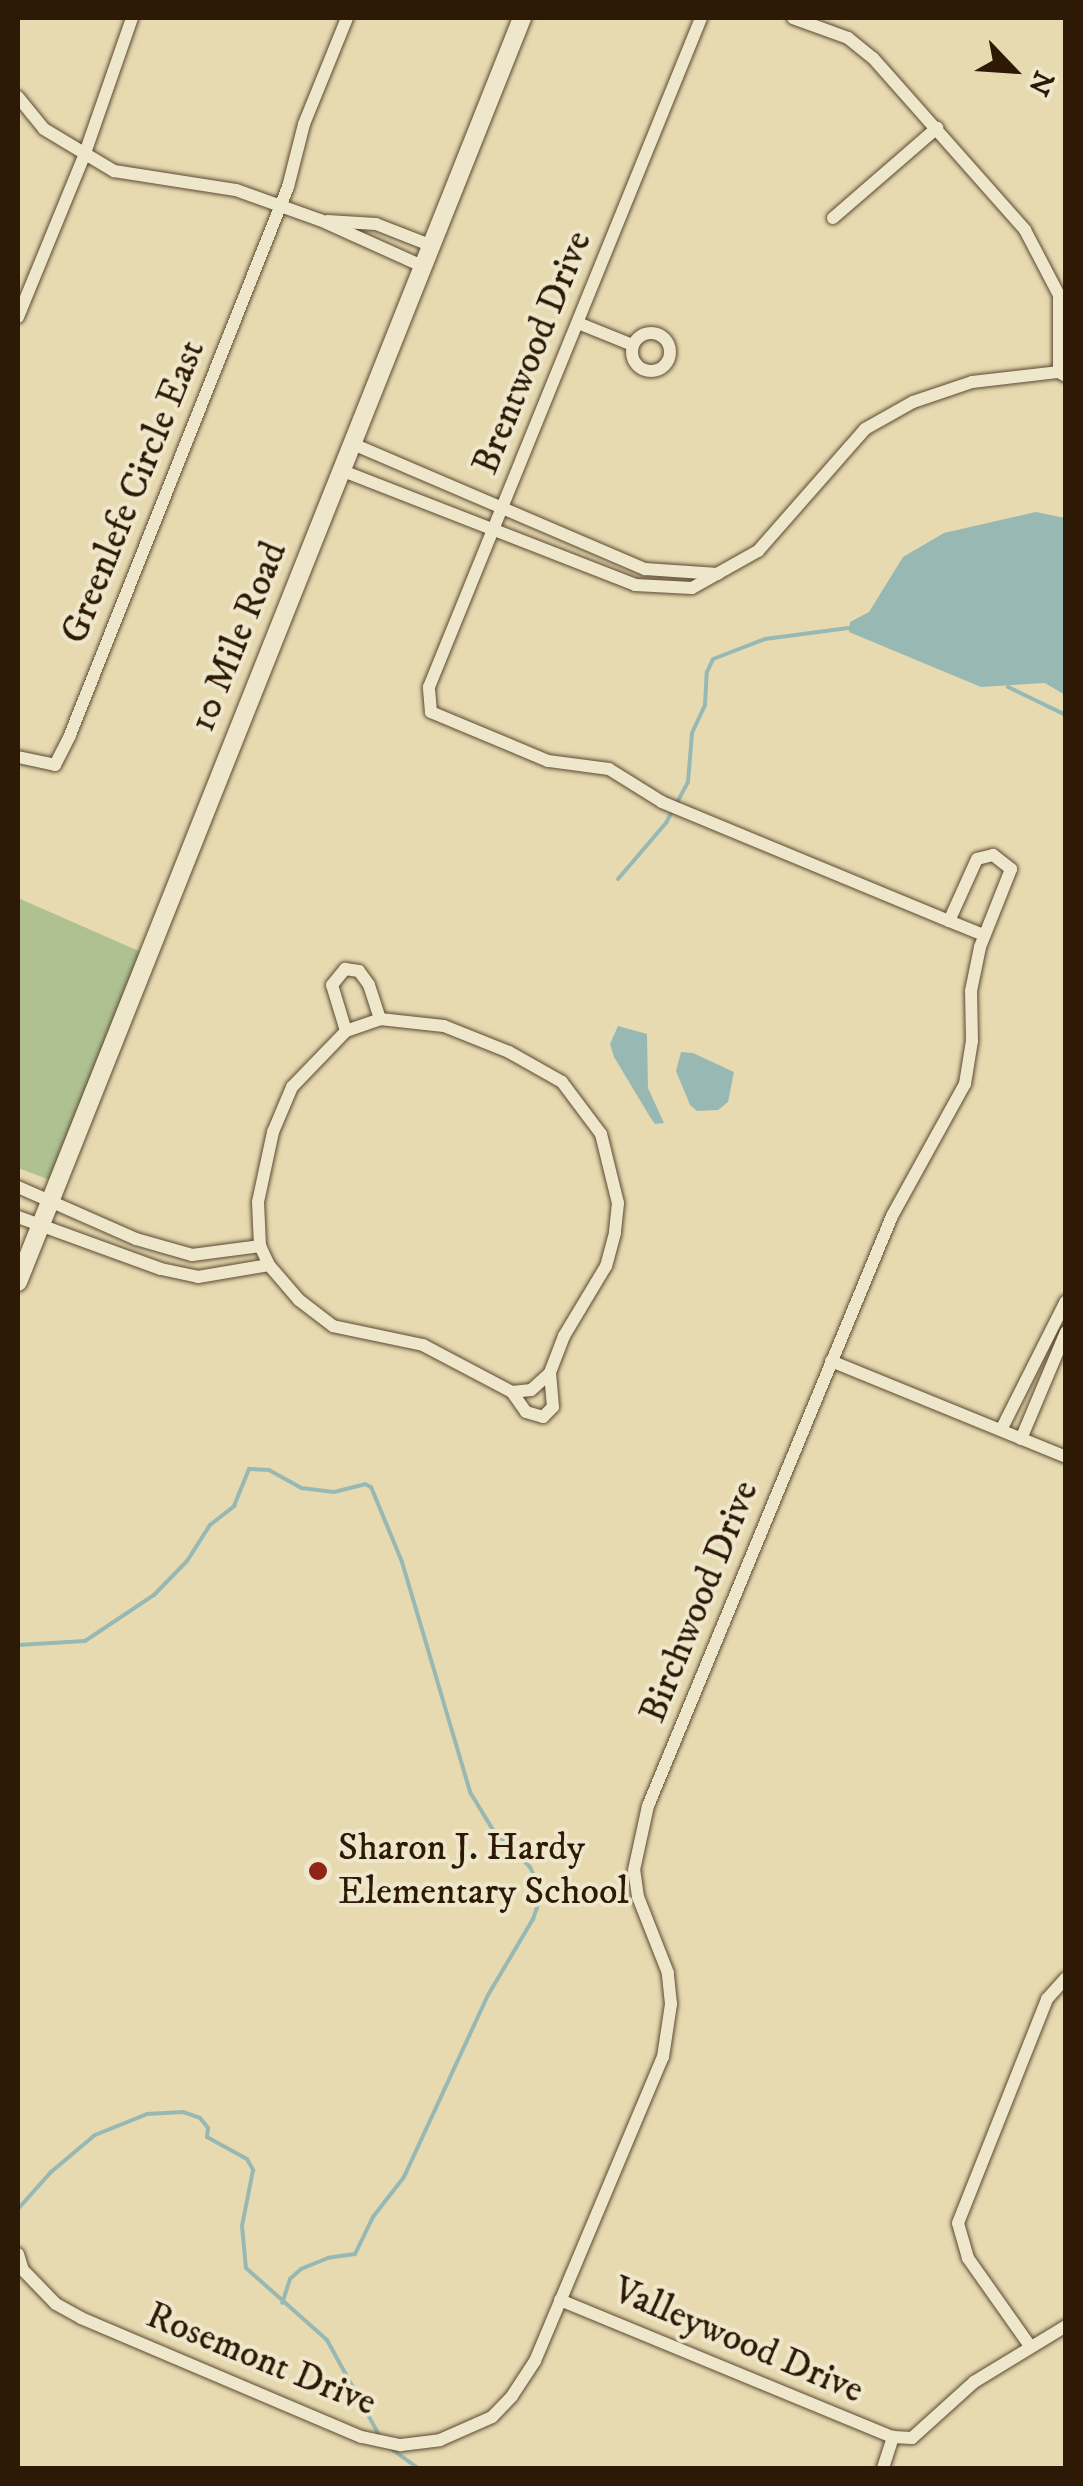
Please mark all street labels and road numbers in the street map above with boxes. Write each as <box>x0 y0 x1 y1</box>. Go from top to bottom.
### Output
street label: Brentwood Drive <box>463 225 603 481</box>
street label: Greenlefe Circle East <box>52 334 216 650</box>
street label: 10 Mile Road <box>180 535 298 739</box>
street label: Birchwood Drive <box>631 1474 769 1730</box>
street label: Valleywood Drive <box>606 2268 870 2414</box>
street label: Rosemont Drive <box>140 2293 382 2427</box>

